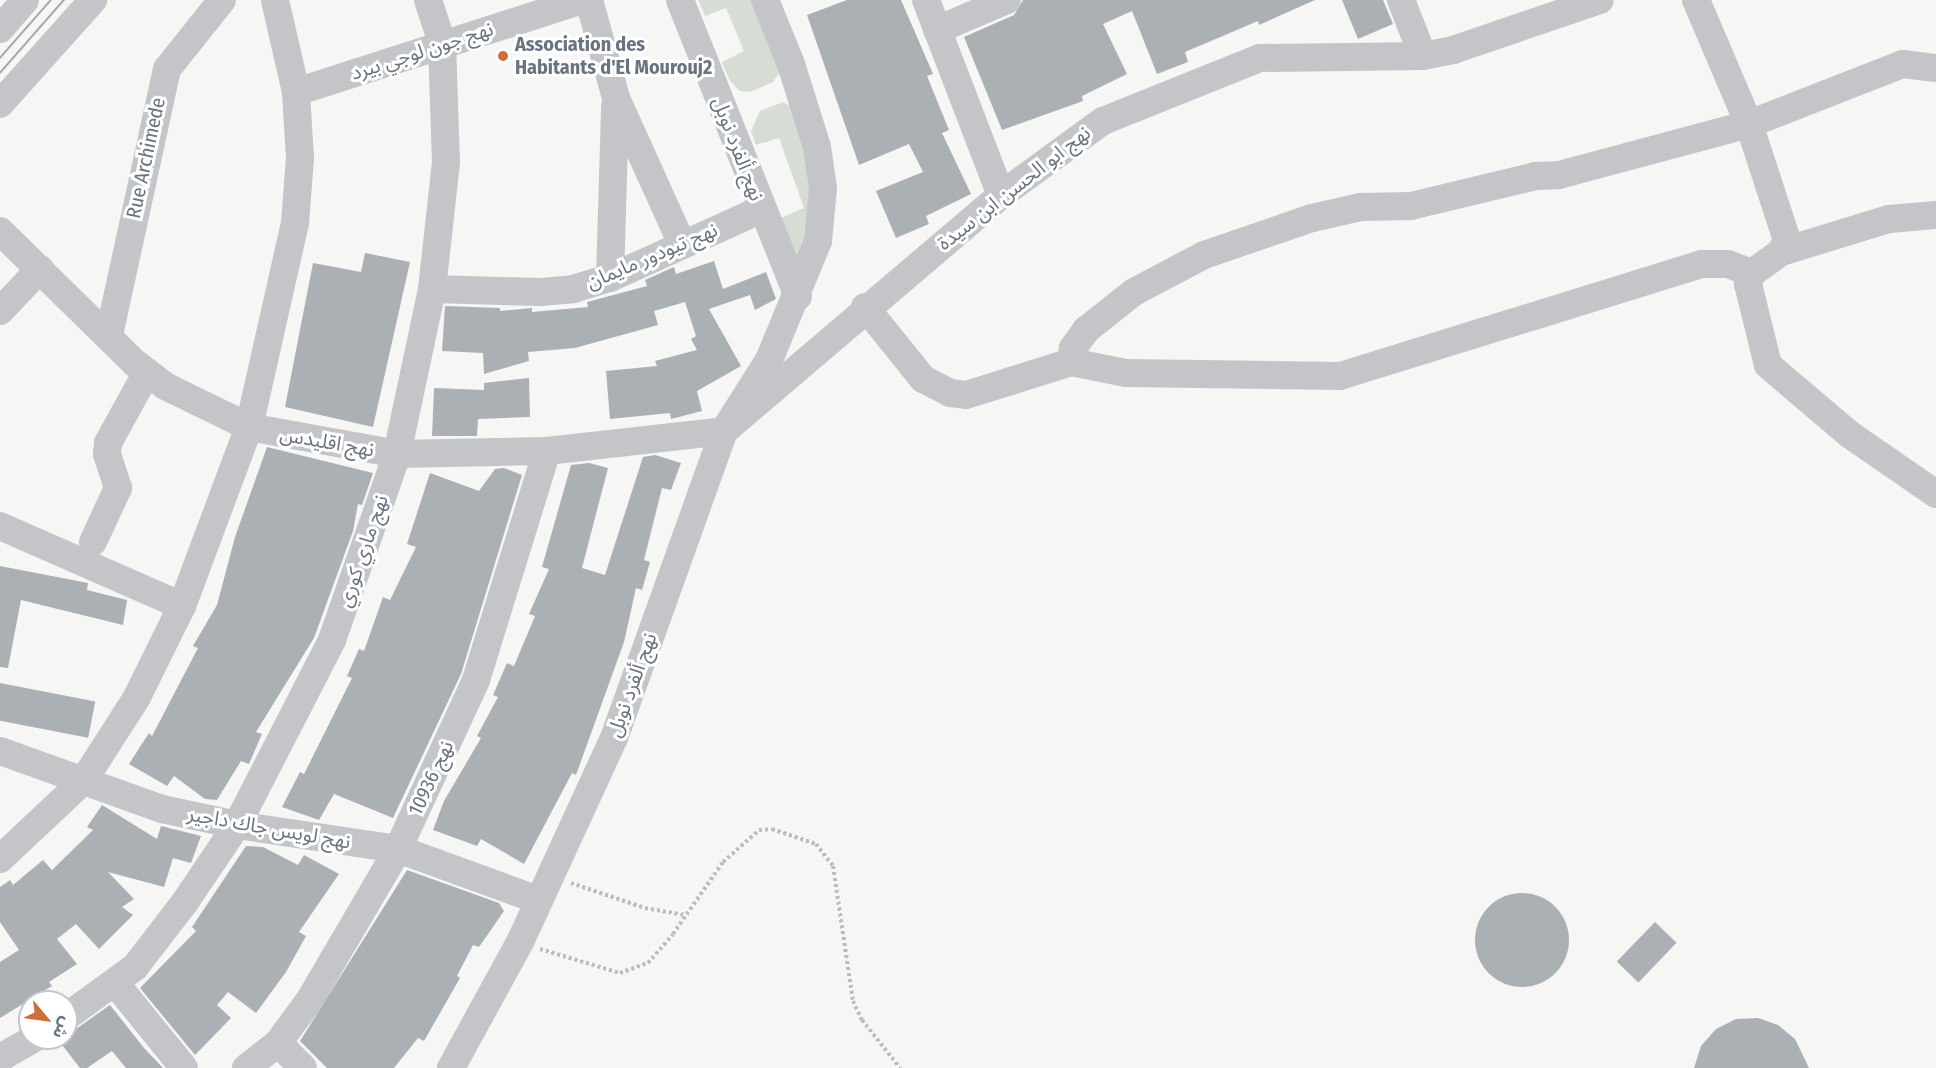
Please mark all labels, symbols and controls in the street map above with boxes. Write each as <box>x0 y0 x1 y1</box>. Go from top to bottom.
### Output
street label: نهج جون لوجي بيرد <box>348 17 496 85</box>
place label: Association des Habitants d'El Mourouj2 <box>515 33 712 80</box>
marker: Association des Habitants d'El Mourouj2 <box>496 49 510 63</box>
street label: نهج ألفرد نوبل <box>707 94 769 204</box>
street label: Rue Archimede <box>121 95 171 221</box>
street label: نهج ابو الحسن ابن سيدة <box>933 121 1095 255</box>
street label: نهج تيودور مايمان <box>583 218 721 294</box>
street label: نهج اقليدس <box>278 422 376 462</box>
street label: نهج ماري كوري <box>333 492 393 610</box>
street label: نهج ألفرد نوبل <box>602 630 662 740</box>
street label: نهج 10936 <box>403 737 459 819</box>
street label: نهج لويس جاك داجير <box>186 802 352 854</box>
north arrow <box>18 990 78 1050</box>
text: ش <box>49 1014 76 1042</box>

